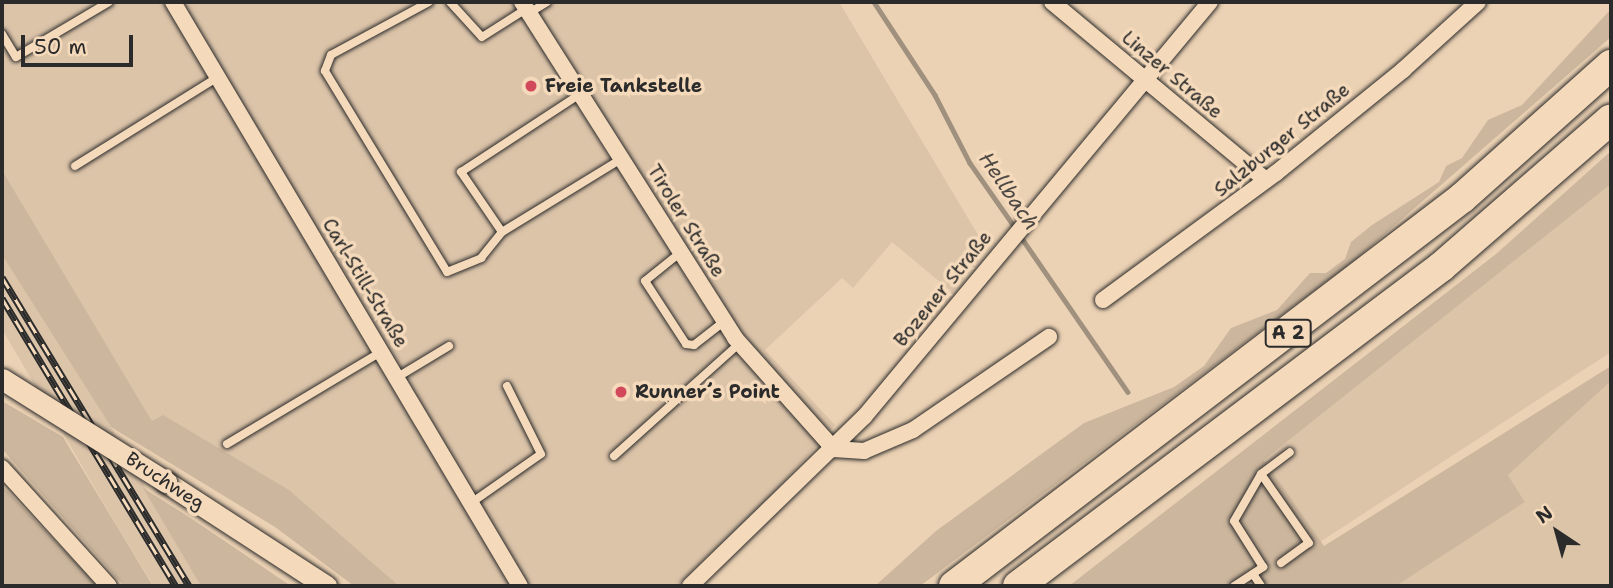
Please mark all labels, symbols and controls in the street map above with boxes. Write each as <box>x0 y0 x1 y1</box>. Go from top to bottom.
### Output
scale bar <box>24 21 136 65</box>
street label: Linzer Straße <box>1117 26 1227 124</box>
text: 50 m <box>34 33 87 61</box>
place label: Freie Tankstelle <box>545 75 702 97</box>
marker: Freie Tankstelle <box>523 78 539 94</box>
street label: Salzburger Straße <box>1210 78 1354 202</box>
water label: Hellbach <box>974 147 1044 235</box>
street label: Tiroler Straße <box>642 160 730 282</box>
street label: Carl-Still-Straße <box>317 214 413 352</box>
street label: Bozener Straße <box>889 227 997 351</box>
road number: A 2 <box>1264 318 1312 348</box>
place label: Runner´s Point <box>635 381 780 403</box>
marker: Runner´s Point <box>613 384 629 400</box>
street label: Bruchweg <box>121 447 209 515</box>
north arrow <box>1522 497 1592 567</box>
text: N <box>1531 500 1558 529</box>

